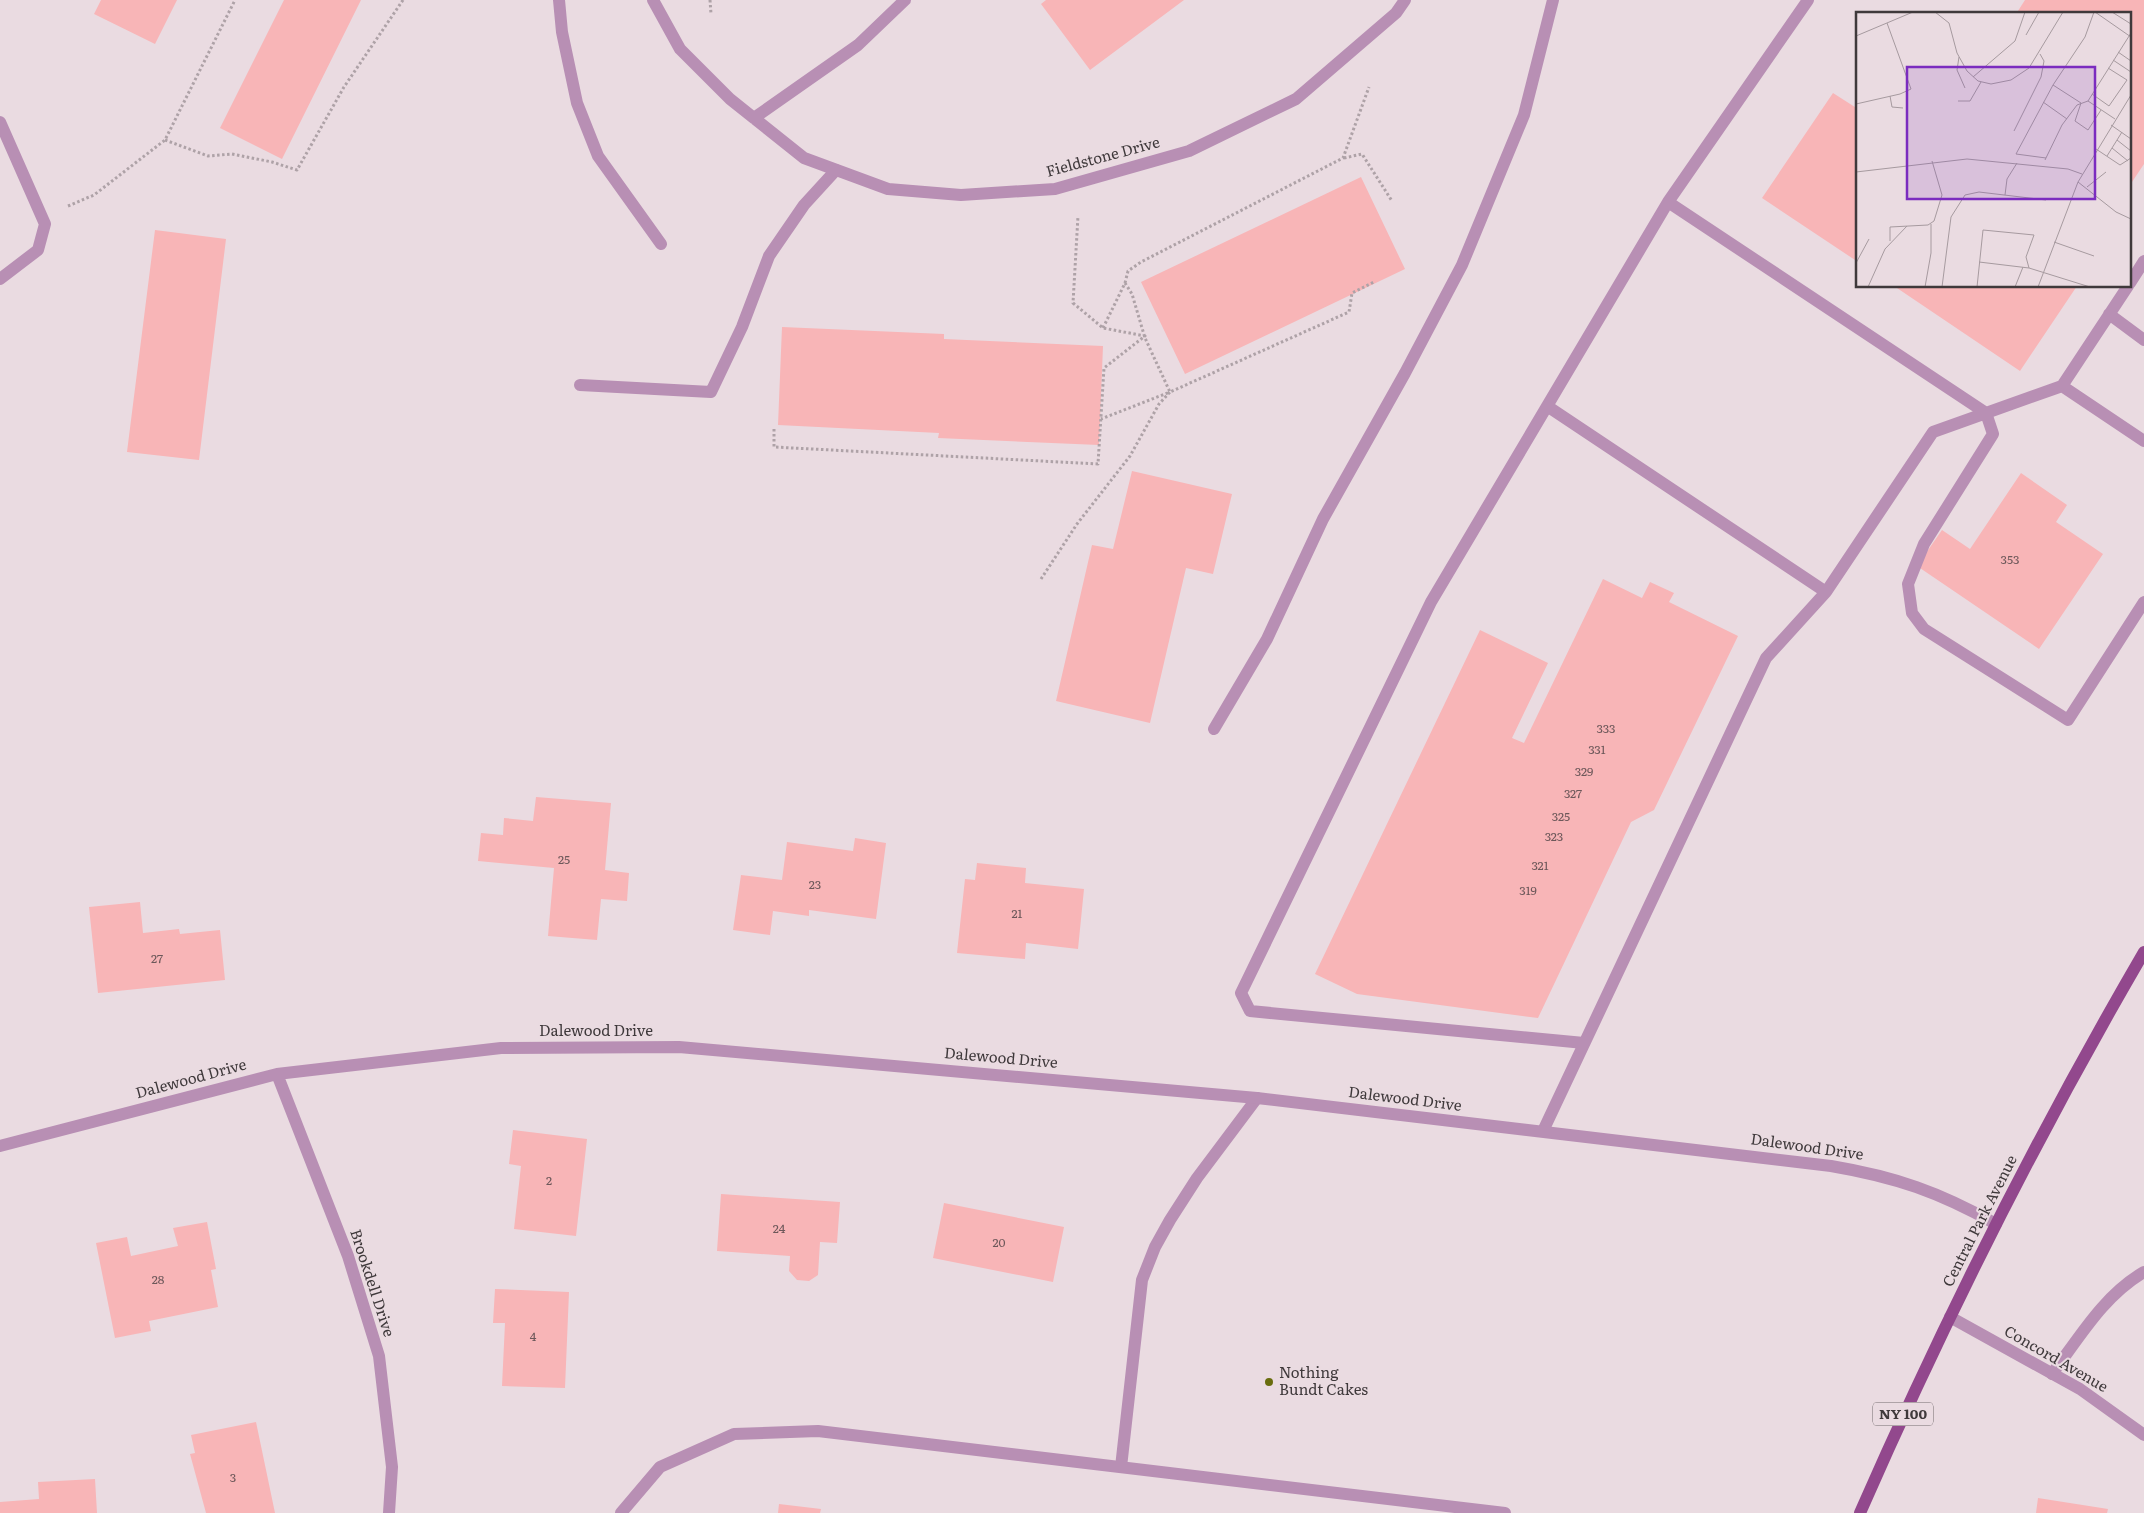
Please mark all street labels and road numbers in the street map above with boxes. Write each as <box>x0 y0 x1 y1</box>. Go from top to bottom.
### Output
street label: Fieldstone Drive <box>1043 129 1162 182</box>
street label: Dalewood Drive <box>539 1018 653 1041</box>
street label: Dalewood Drive <box>943 1040 1059 1073</box>
street label: Dalewood Drive <box>133 1052 249 1103</box>
street label: Dalewood Drive <box>1347 1079 1463 1116</box>
street label: Dalewood Drive <box>1749 1126 1865 1165</box>
street label: Central Park Avenue <box>1935 1150 2022 1290</box>
street label: Brookdell Drive <box>345 1226 402 1340</box>
street label: Concord Avenue <box>2000 1319 2113 1397</box>
road number: NY 100 <box>1873 1402 1933 1426</box>

